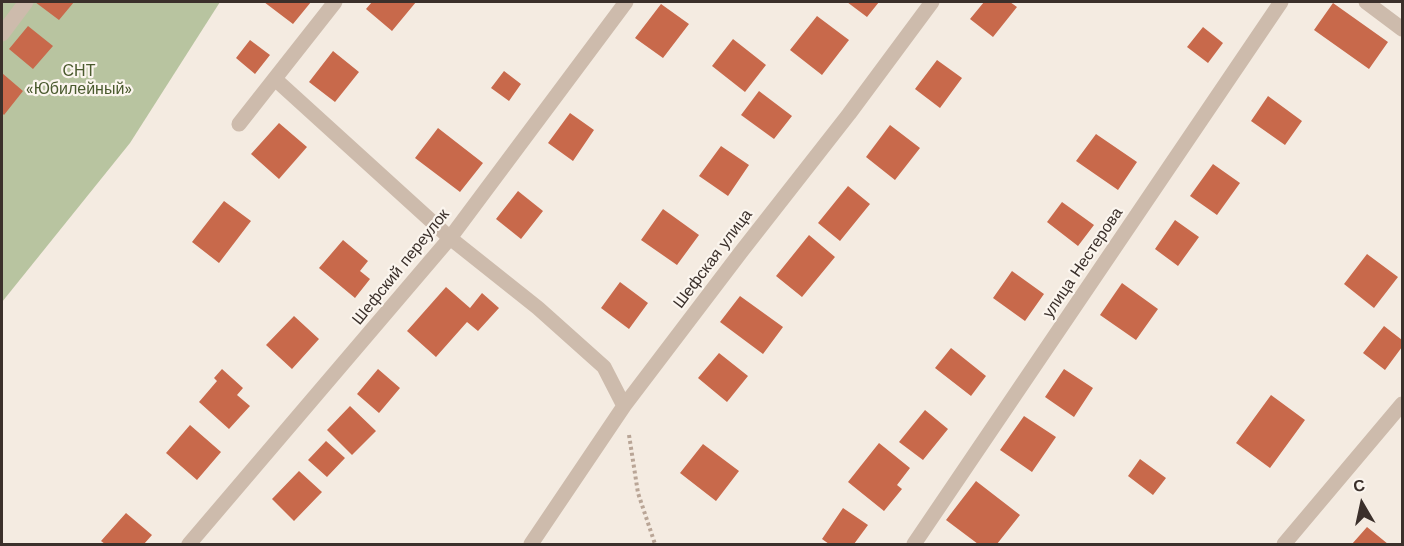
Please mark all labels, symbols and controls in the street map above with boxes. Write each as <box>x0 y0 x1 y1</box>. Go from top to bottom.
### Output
park label: СНТ «Юбилейный» <box>26 61 132 99</box>
street label: улица Нестерова <box>1039 204 1127 322</box>
street label: Шефский переулок <box>348 205 454 329</box>
street label: Шефская улица <box>670 206 756 312</box>
north arrow <box>1332 474 1392 534</box>
text: С <box>1352 475 1366 496</box>

